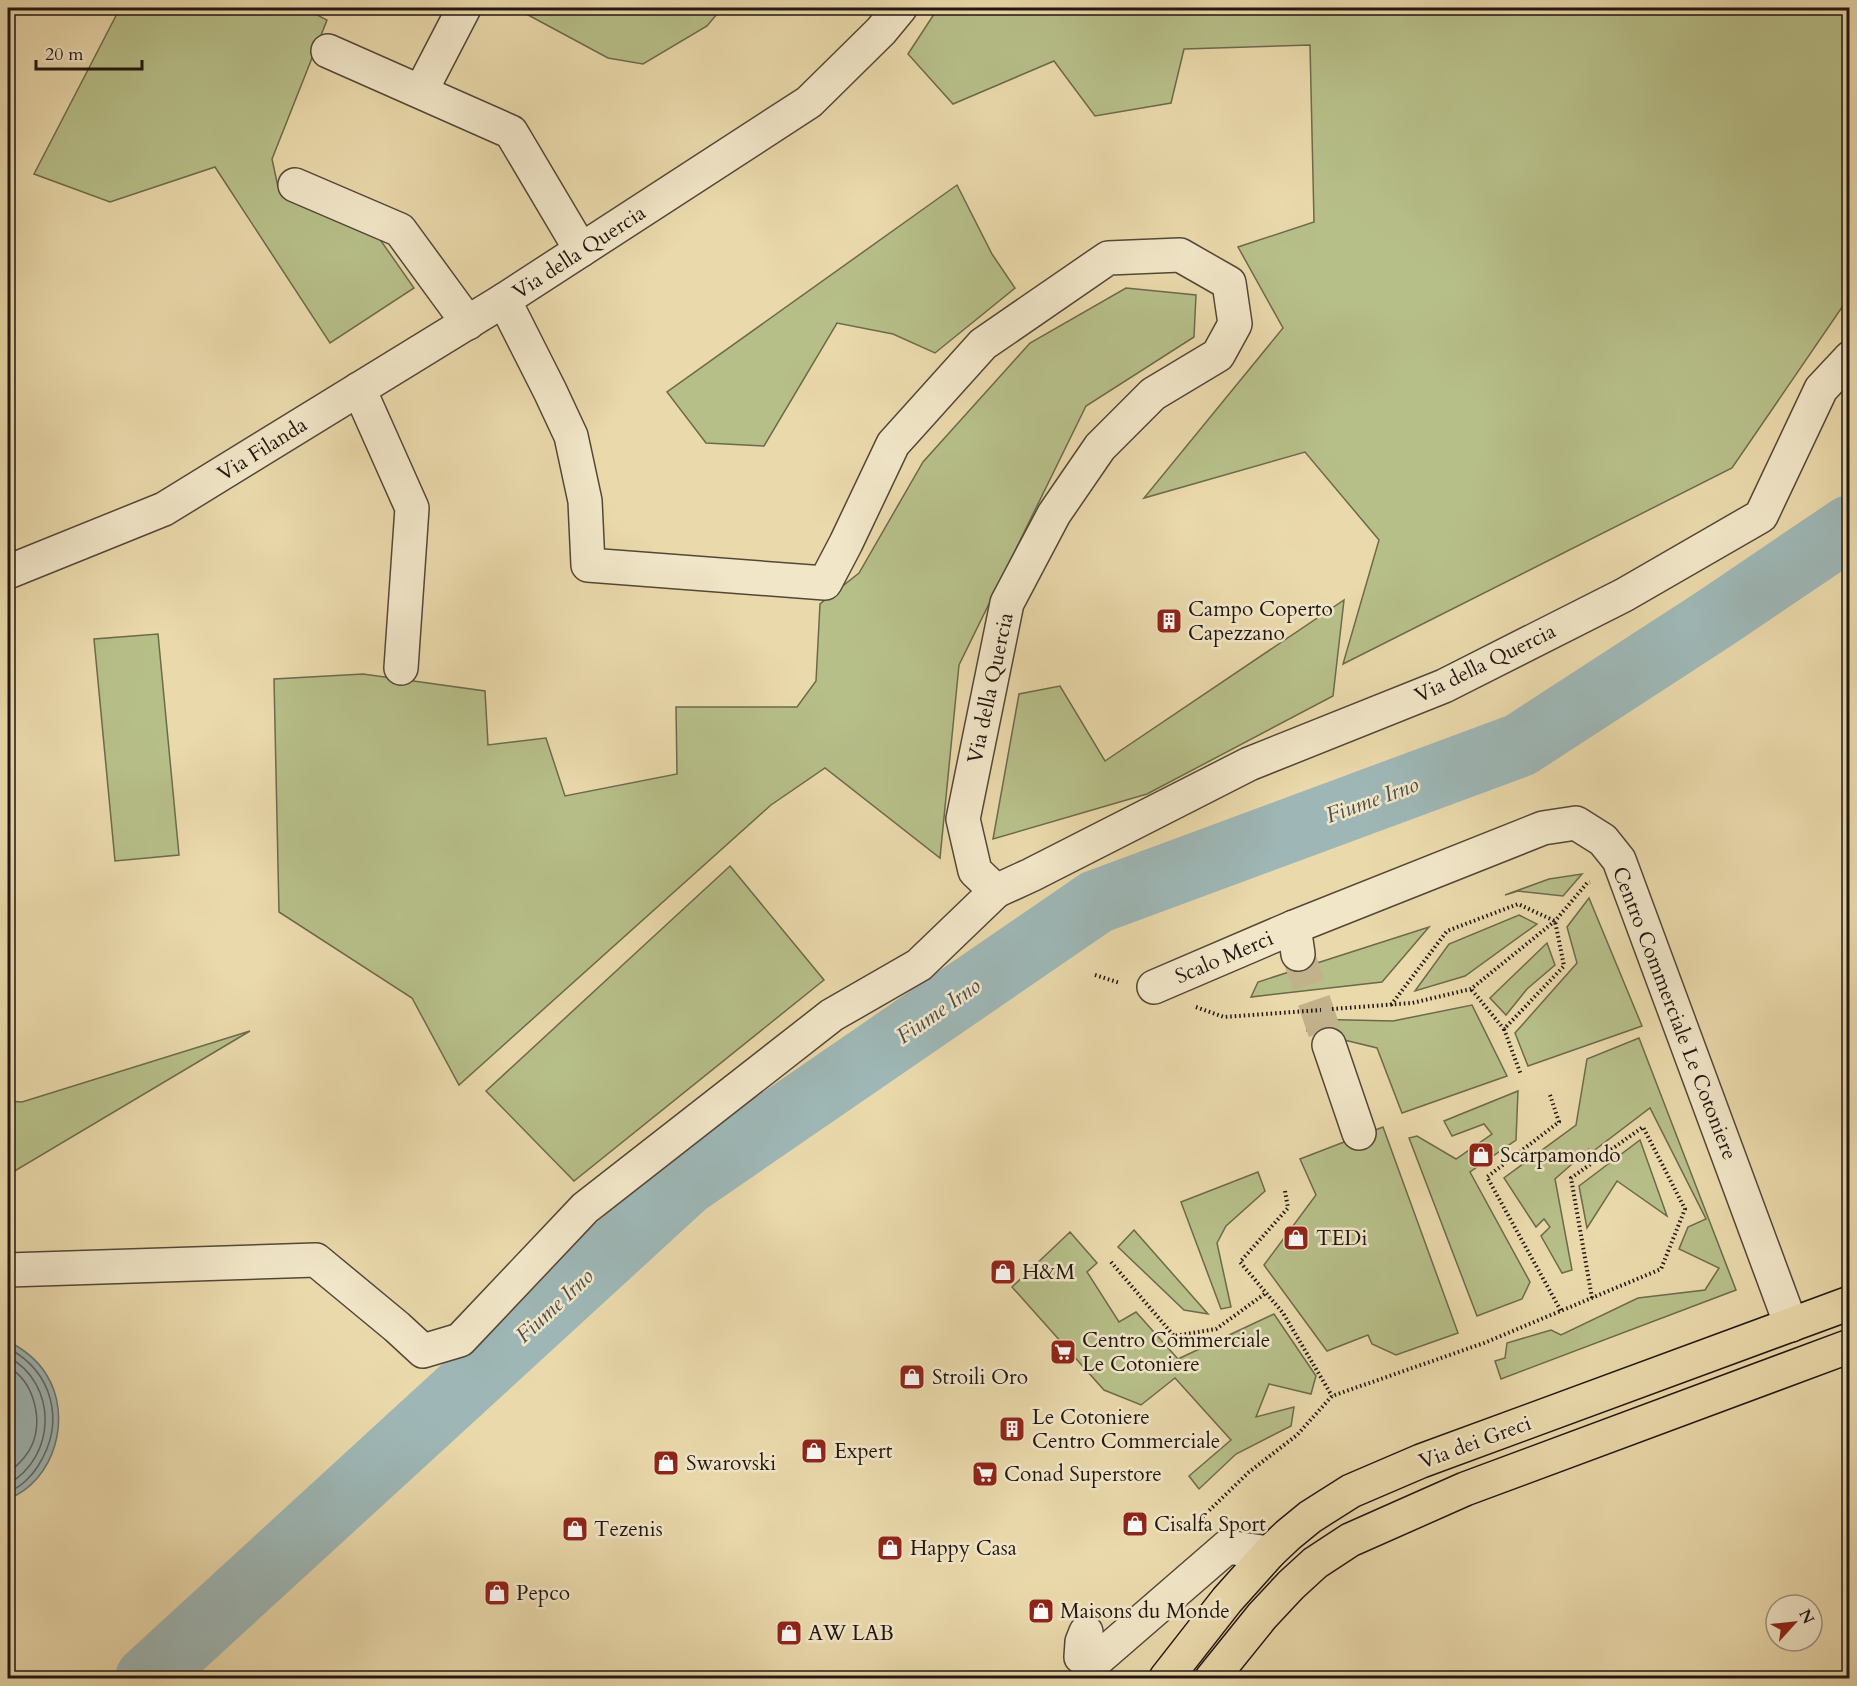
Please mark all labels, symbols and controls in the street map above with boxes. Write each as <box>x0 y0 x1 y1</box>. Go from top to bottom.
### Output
scale bar <box>36 33 142 71</box>
text: 20 m <box>45 42 84 67</box>
street label: Via della Quercia <box>507 198 652 306</box>
street label: Via Filanda <box>212 410 313 488</box>
place label: Campo Coperto Capezzano <box>1188 595 1333 648</box>
building icon: Campo Coperto Capezzano <box>1154 606 1184 636</box>
street label: Via della Quercia <box>960 610 1021 766</box>
street label: Via della Quercia <box>1410 617 1561 710</box>
water label: Fiume Irno <box>1322 769 1423 831</box>
street label: Centro Commerciale Le Cotoniere <box>1605 862 1744 1164</box>
street label: Scalo Merci <box>1171 924 1278 991</box>
water label: Fiume Irno <box>890 971 987 1051</box>
shop icon: Scarpamondo <box>1466 1140 1496 1170</box>
place label: Scarpamondo <box>1500 1141 1621 1170</box>
shop icon: TEDi <box>1281 1223 1311 1253</box>
place label: TEDi <box>1316 1224 1367 1253</box>
shop icon: H&M <box>988 1257 1018 1287</box>
place label: H&M <box>1022 1258 1075 1287</box>
water label: Fiume Irno <box>509 1262 600 1350</box>
place label: Centro Commerciale Le Cotoniere <box>1082 1326 1270 1379</box>
supermarket icon: Centro Commerciale Le Cotoniere <box>1048 1337 1078 1367</box>
shop icon: Stroili Oro <box>897 1362 927 1392</box>
place label: Stroili Oro <box>932 1363 1028 1392</box>
place label: Le Cotoniere Centro Commerciale <box>1032 1403 1220 1456</box>
street label: Via dei Greci <box>1415 1409 1535 1476</box>
building icon: Le Cotoniere Centro Commerciale <box>997 1414 1027 1444</box>
shop icon: Expert <box>799 1436 829 1466</box>
place label: Expert <box>834 1437 893 1466</box>
shop icon: Swarovski <box>651 1448 681 1478</box>
place label: Swarovski <box>686 1449 776 1478</box>
supermarket icon: Conad Superstore <box>970 1459 1000 1489</box>
place label: Conad Superstore <box>1004 1460 1162 1489</box>
shop icon: Cisalfa Sport <box>1120 1509 1150 1539</box>
place label: Cisalfa Sport <box>1154 1510 1266 1539</box>
shop icon: Tezenis <box>560 1514 590 1544</box>
place label: Tezenis <box>594 1515 663 1544</box>
shop icon: Happy Casa <box>875 1533 905 1563</box>
place label: Happy Casa <box>910 1534 1017 1563</box>
shop icon: Pepco <box>482 1578 512 1608</box>
place label: Pepco <box>516 1579 570 1608</box>
north arrow <box>1764 1593 1824 1653</box>
shop icon: Maisons du Monde <box>1026 1596 1056 1626</box>
place label: Maisons du Monde <box>1060 1597 1230 1626</box>
text: N <box>1794 1605 1819 1628</box>
shop icon: AW LAB <box>774 1618 804 1648</box>
place label: AW LAB <box>808 1619 894 1648</box>

